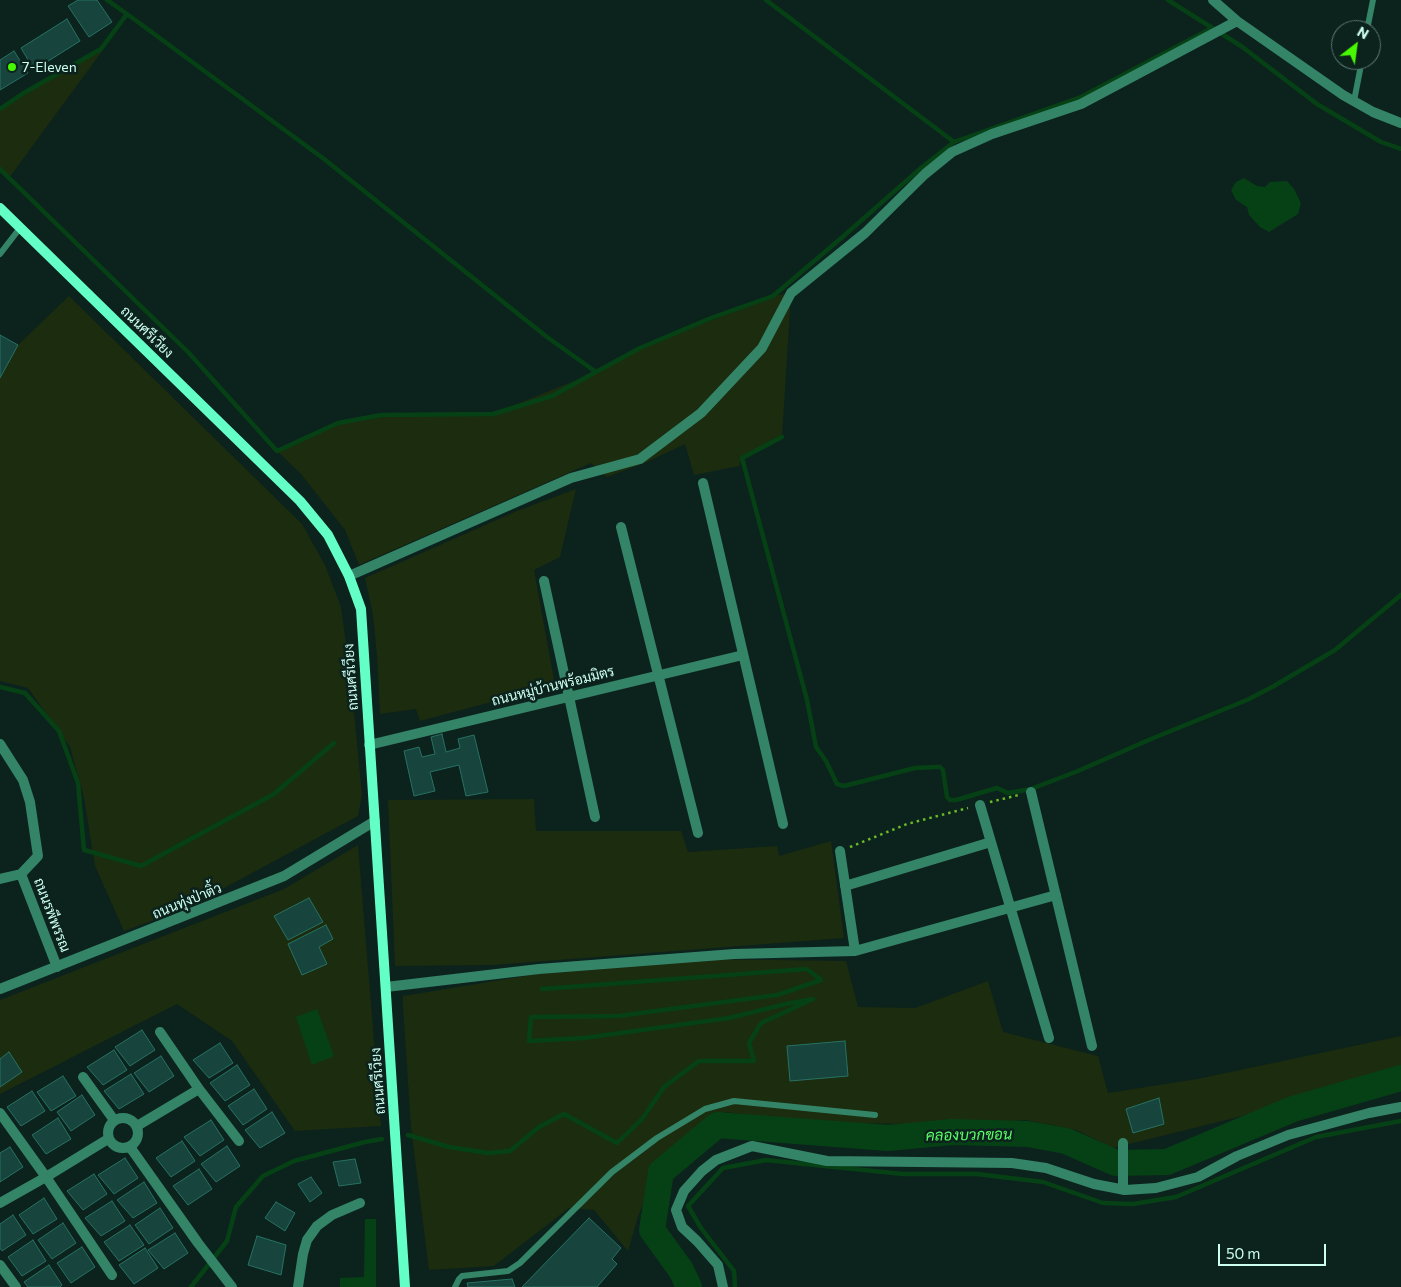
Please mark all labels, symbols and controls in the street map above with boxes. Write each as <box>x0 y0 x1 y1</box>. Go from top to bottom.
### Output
north arrow <box>1331 20 1381 70</box>
text: N <box>1354 22 1372 42</box>
place label: 7-Eleven <box>22 59 77 75</box>
marker: 7-Eleven <box>6 61 18 73</box>
street label: ถนนศรีเวียง <box>117 303 177 361</box>
street label: ถนนศรีเวียง <box>340 643 362 711</box>
street label: ถนนหมู่บ้านพร้อมมิตร <box>490 663 616 709</box>
street label: ถนนรพีพรรณ <box>30 876 74 954</box>
street label: ถนนทุ่งป่าติ้ว <box>150 880 224 922</box>
street label: ถนนศรีเวียง <box>367 1047 389 1115</box>
water label: คลองบวกขอน <box>926 1125 1012 1145</box>
scale bar <box>1221 1234 1328 1266</box>
text: 50 m <box>1226 1244 1260 1262</box>

